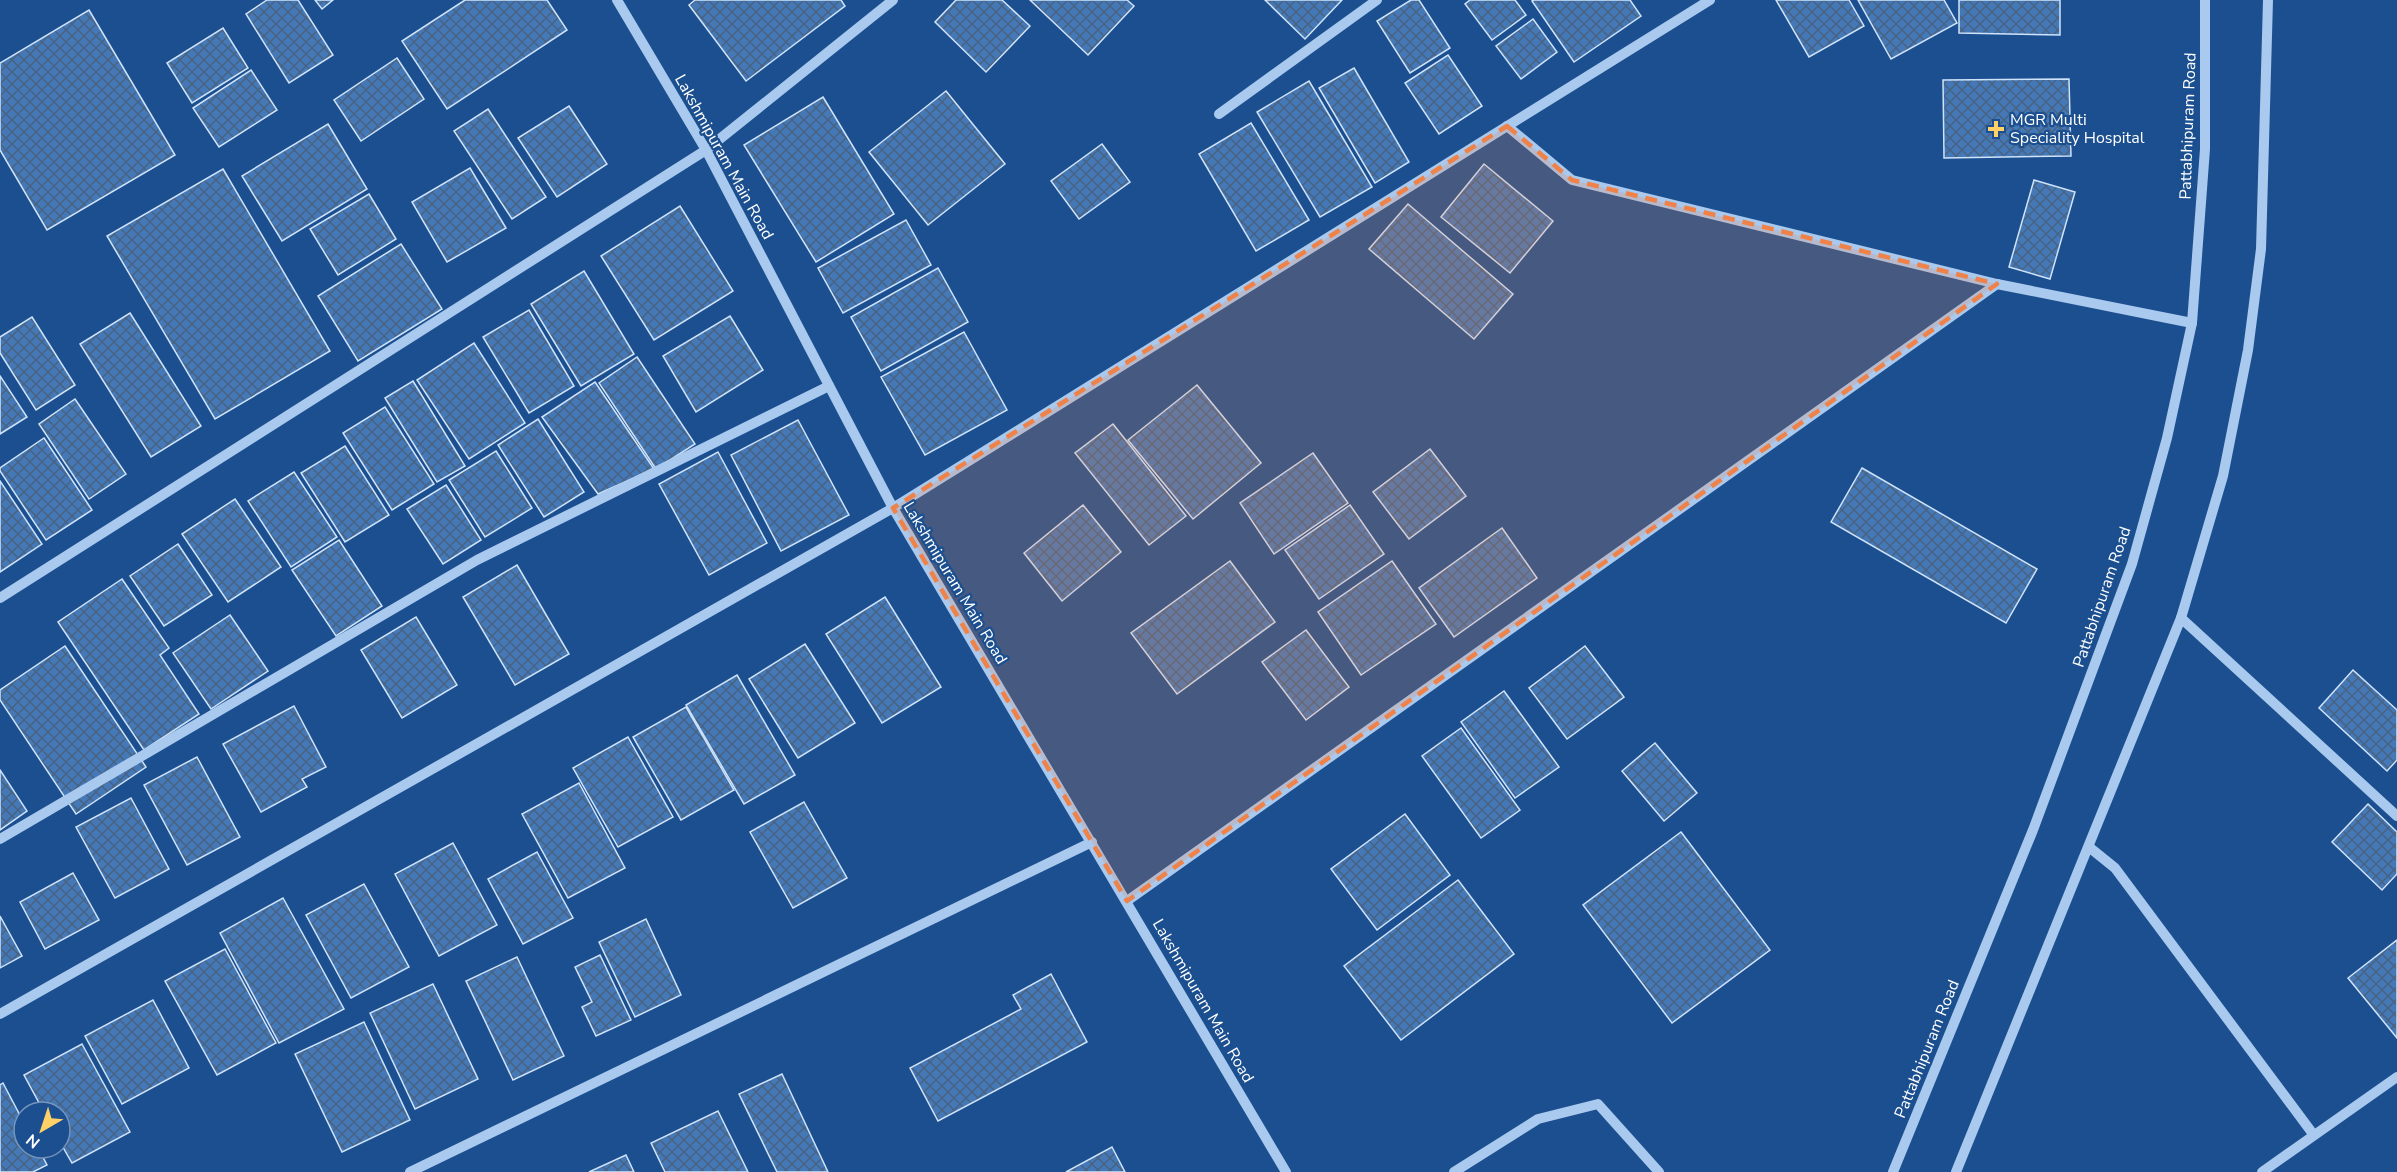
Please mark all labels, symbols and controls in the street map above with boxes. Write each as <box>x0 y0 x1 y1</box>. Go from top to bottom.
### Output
street label: Pattabhipuram Road <box>2174 52 2202 200</box>
street label: Lakshmipuram Main Road <box>669 70 779 244</box>
place label: MGR Multi Speciality Hospital <box>2010 109 2145 149</box>
marker: MGR Multi Speciality Hospital <box>1987 120 2005 138</box>
street label: Lakshmipuram Main Road <box>898 498 1012 668</box>
street label: Pattabhipuram Road <box>2068 524 2136 670</box>
street label: Lakshmipuram Main Road <box>1147 915 1259 1087</box>
street label: Pattabhipuram Road <box>1889 977 1965 1121</box>
north arrow <box>12 1100 72 1160</box>
text: N <box>22 1129 45 1153</box>

